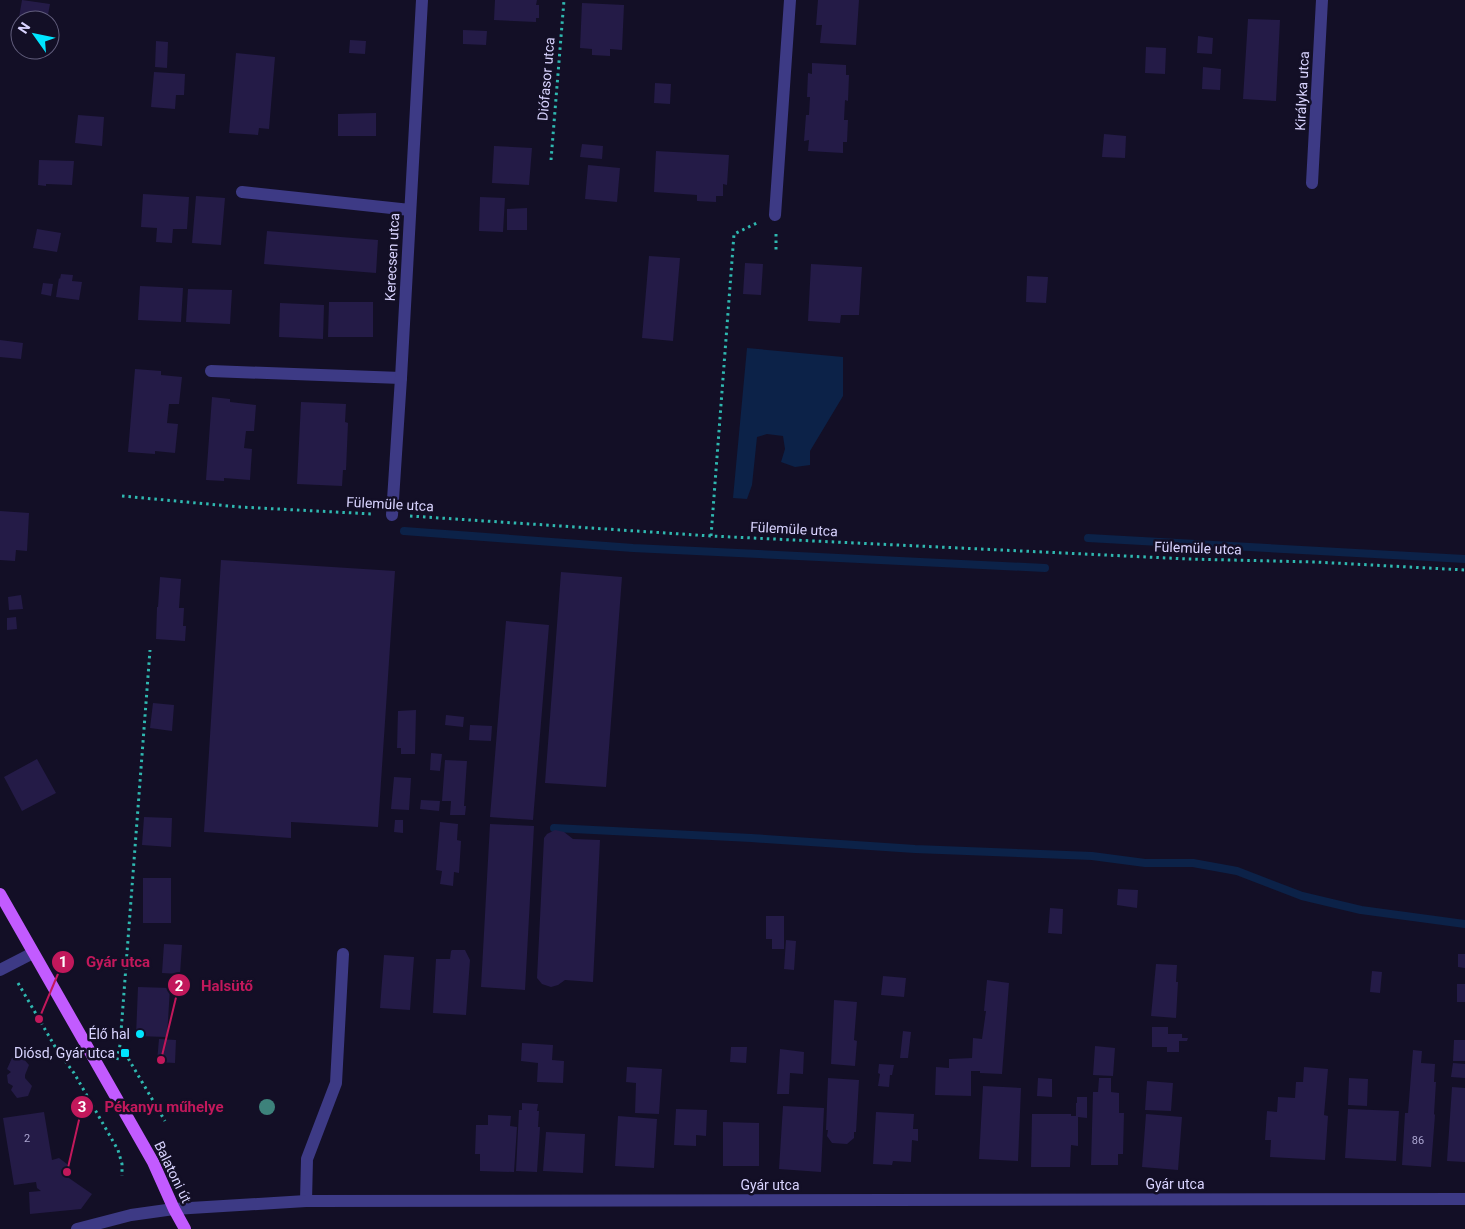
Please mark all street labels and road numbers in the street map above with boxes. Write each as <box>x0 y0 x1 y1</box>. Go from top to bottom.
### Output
street label: Diófasor utca <box>534 37 558 121</box>
street label: Királyka utca <box>1292 51 1312 131</box>
street label: Kerecsen utca <box>382 212 402 302</box>
street label: Fülemüle utca <box>346 494 434 514</box>
street label: Fülemüle utca <box>750 519 838 539</box>
street label: Fülemüle utca <box>1154 538 1242 558</box>
street label: Balatoni út <box>151 1139 195 1206</box>
street label: Gyár utca <box>1145 1176 1205 1192</box>
street label: Gyár utca <box>740 1177 800 1193</box>

